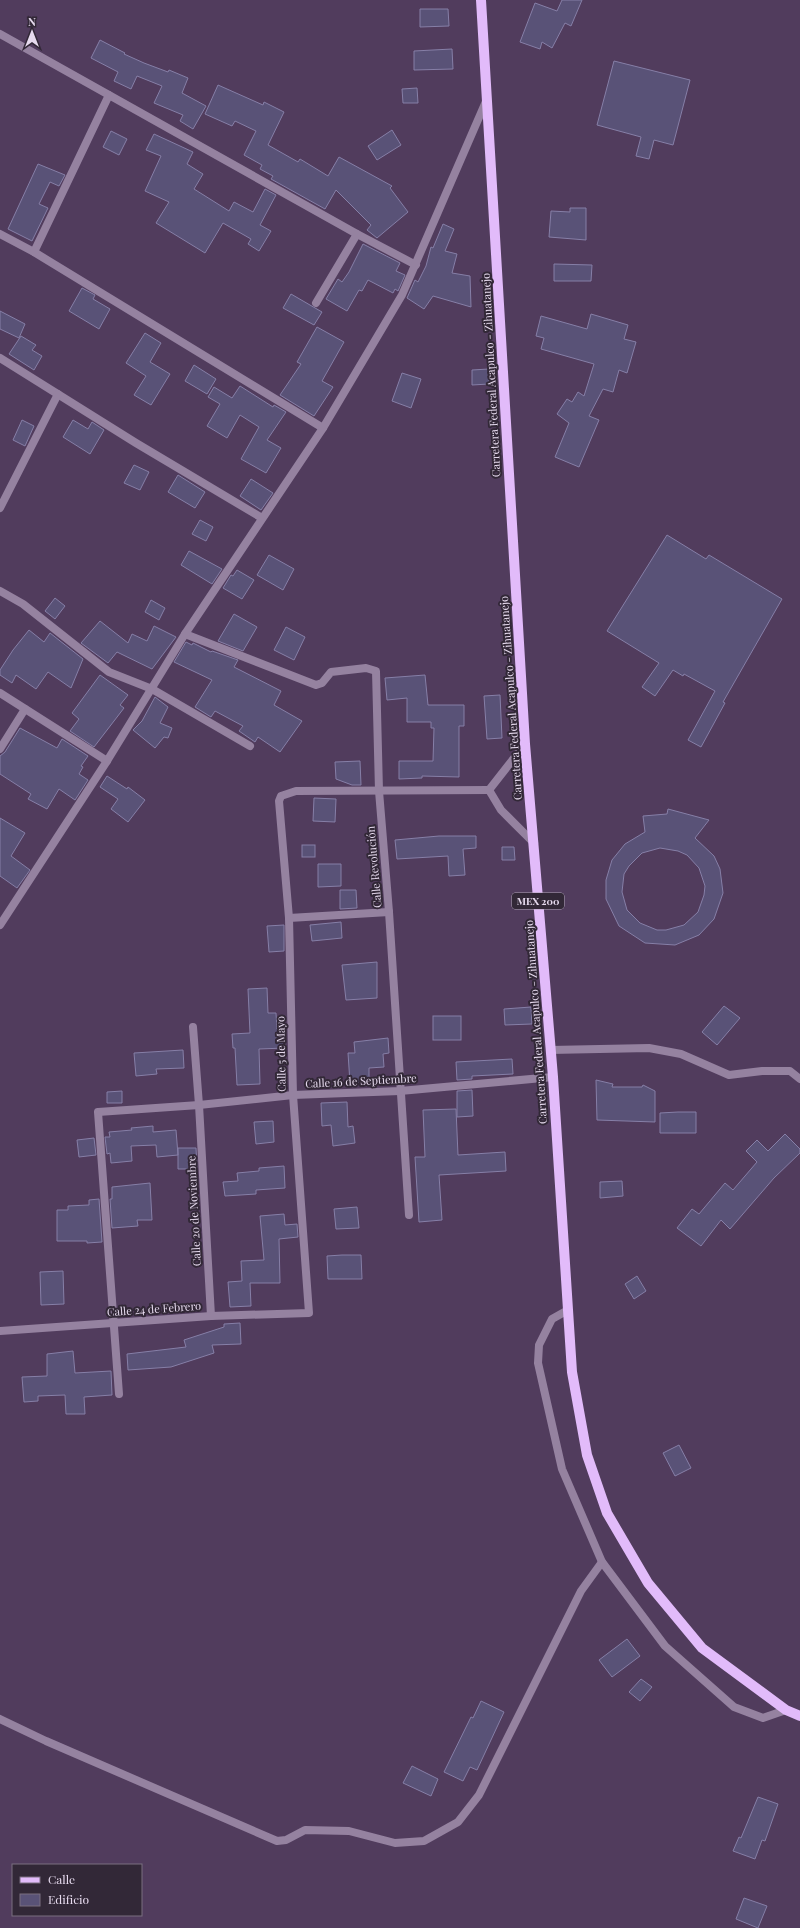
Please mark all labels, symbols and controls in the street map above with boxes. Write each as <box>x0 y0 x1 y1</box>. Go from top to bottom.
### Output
north arrow <box>12 12 52 52</box>
text: N <box>28 14 36 29</box>
street label: Carretera Federal Acapulco - Zihuatanejo <box>478 273 503 478</box>
street label: Carretera Federal Acapulco - Zihuatanejo <box>496 596 525 801</box>
street label: Calle Revolución <box>362 825 385 909</box>
road number: MEX 200 <box>512 893 564 909</box>
street label: Carretera Federal Acapulco - Zihuatanejo <box>521 920 550 1125</box>
street label: Calle 5 de Mayo <box>272 1016 289 1092</box>
street label: Calle 16 de Septiembre <box>305 1070 417 1091</box>
street label: Calle 20 de Noviembre <box>183 1155 204 1267</box>
street label: Calle 24 de Febrero <box>106 1298 202 1319</box>
legend <box>12 1864 142 1916</box>
text: Calle <box>48 1871 75 1887</box>
text: Edificio <box>48 1891 90 1907</box>

